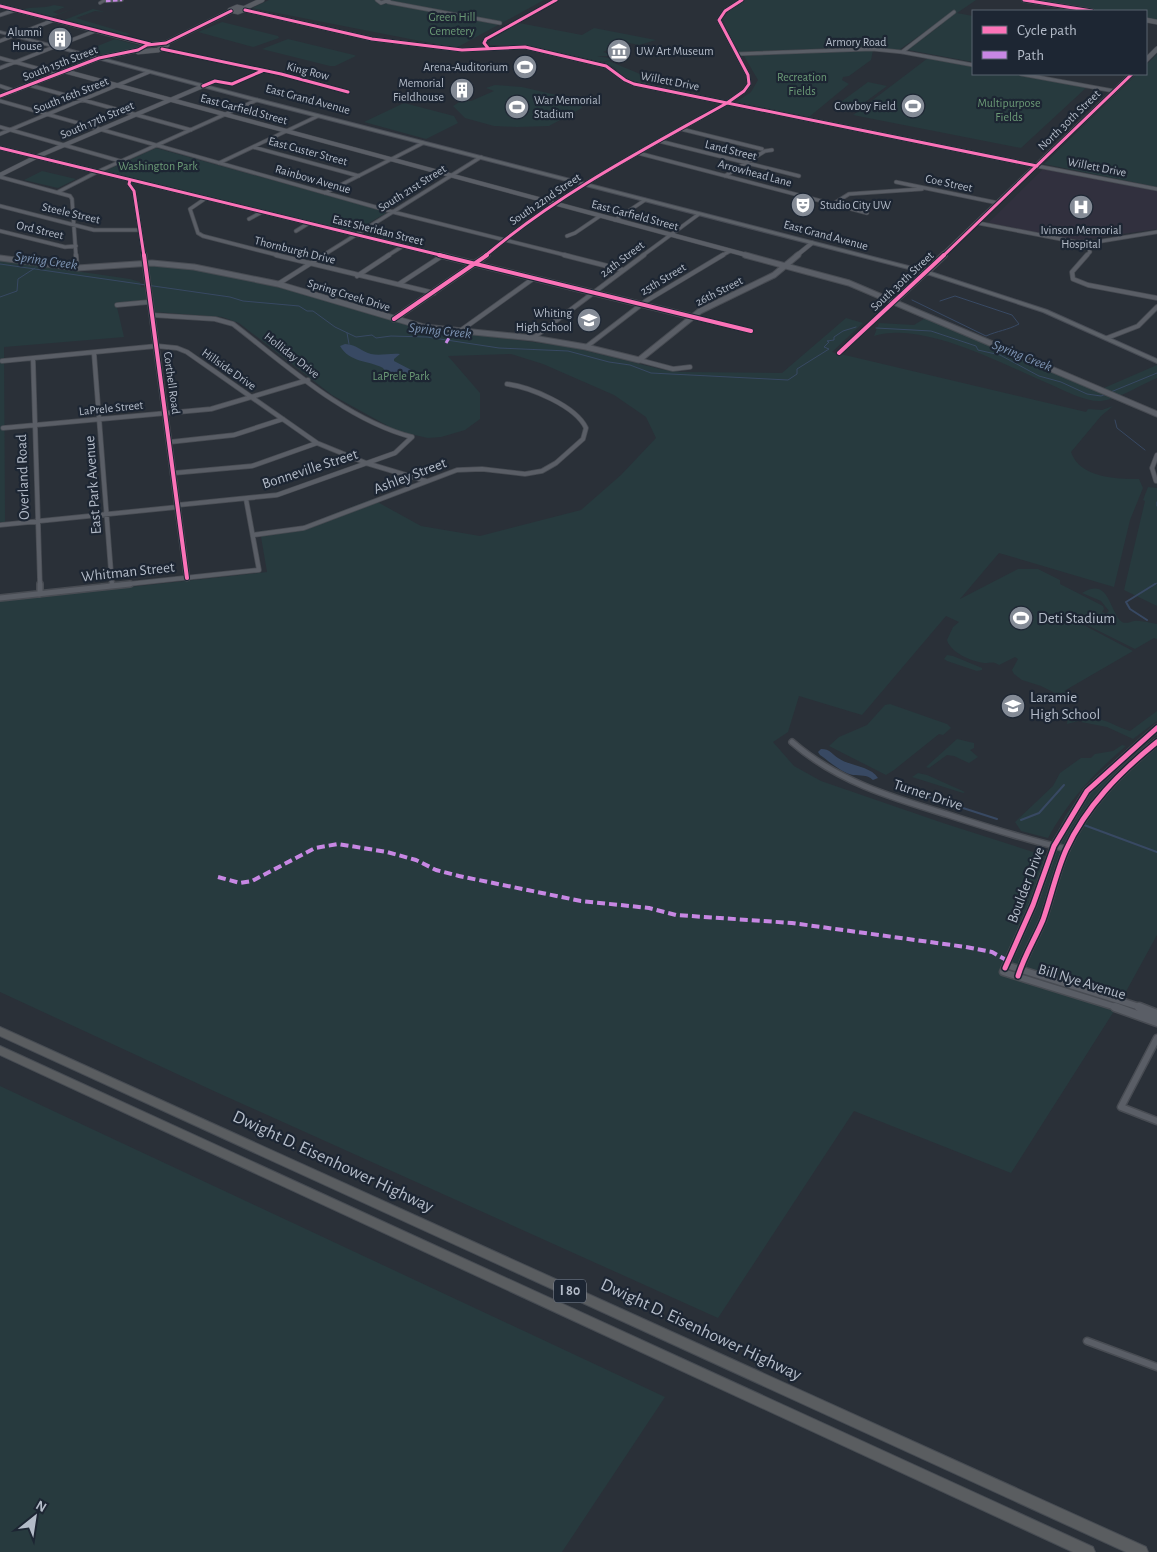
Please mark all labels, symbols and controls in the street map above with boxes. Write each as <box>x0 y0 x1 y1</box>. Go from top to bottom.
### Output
legend <box>972 10 1147 75</box>
park label: Green Hill Cemetery <box>428 11 476 38</box>
text: Cycle path <box>1017 23 1077 38</box>
place label: Alumni House <box>8 26 42 52</box>
building icon: Alumni House <box>47 26 73 52</box>
street label: Armory Road <box>825 36 887 49</box>
museum icon: UW Art Museum <box>606 38 632 64</box>
street label: South 15th Street <box>21 43 99 83</box>
place label: UW Art Museum <box>636 45 714 57</box>
text: Path <box>1017 48 1044 63</box>
sports icon: Arena-Auditorium <box>512 54 538 80</box>
street label: King Row <box>285 60 331 82</box>
place label: Arena-Auditorium <box>423 61 508 73</box>
street label: Willett Drive <box>640 69 700 93</box>
park label: Recreation Fields <box>777 71 827 97</box>
street label: South 16th Street <box>32 74 110 115</box>
place label: Memorial Fieldhouse <box>393 77 444 103</box>
building icon: Memorial Fieldhouse <box>449 77 475 103</box>
street label: East Grand Avenue <box>264 82 352 116</box>
street label: North 30th Street <box>1036 87 1103 153</box>
street label: East Garfield Street <box>199 92 289 126</box>
sports icon: Cowboy Field <box>900 93 926 119</box>
sports icon: War Memorial Stadium <box>504 94 530 120</box>
place label: War Memorial Stadium <box>534 94 601 120</box>
park label: Multipurpose Fields <box>977 97 1041 123</box>
street label: South 17th Street <box>58 99 136 141</box>
place label: Cowboy Field <box>834 100 896 113</box>
street label: East Custer Street <box>267 135 349 167</box>
street label: Land Street <box>704 138 758 162</box>
street label: Willett Drive <box>1067 155 1127 179</box>
street label: Arrowhead Lane <box>717 157 793 189</box>
park label: Washington Park <box>118 160 198 172</box>
street label: Rainbow Avenue <box>274 162 352 196</box>
street label: South 21st Street <box>376 162 448 214</box>
street label: South 22nd Street <box>507 171 583 227</box>
street label: Coe Street <box>924 172 974 194</box>
theatre icon: Studio City UW <box>790 192 816 218</box>
hospital icon: Ivinson Memorial Hospital <box>1068 194 1094 220</box>
street label: East Garfield Street <box>590 198 680 232</box>
place label: Studio City UW <box>820 199 891 212</box>
street label: Steele Street <box>41 201 101 226</box>
street label: East Sheridan Street <box>331 213 425 247</box>
street label: East Grand Avenue <box>782 218 870 252</box>
street label: Ord Street <box>15 219 65 241</box>
place label: Ivinson Memorial Hospital <box>1041 224 1121 250</box>
street label: Thornburgh Drive <box>253 234 337 266</box>
street label: 24th Street <box>598 239 646 279</box>
street label: South 30th Street <box>868 249 936 313</box>
water label: Spring Creek <box>14 250 79 272</box>
street label: 25th Street <box>638 261 688 297</box>
street label: 26th Street <box>693 274 745 308</box>
street label: Spring Creek Drive <box>306 277 392 313</box>
place label: Whiting High School <box>516 307 572 333</box>
school or university icon: Whiting High School <box>576 307 602 333</box>
water label: Spring Creek <box>408 321 473 341</box>
street label: Holliday Drive <box>262 330 322 381</box>
water label: Spring Creek <box>990 338 1054 375</box>
street label: Hillside Drive <box>200 346 258 392</box>
street label: Corthell Road <box>162 351 182 415</box>
park label: LaPrele Park <box>372 370 430 382</box>
street label: LaPrele Street <box>78 399 144 417</box>
street label: Overland Road <box>14 434 32 520</box>
street label: East Park Avenue <box>82 435 104 535</box>
street label: Bonneville Street <box>260 446 360 491</box>
street label: Ashley Street <box>371 455 449 497</box>
street label: Whitman Street <box>81 560 176 584</box>
sports icon: Deti Stadium <box>1008 605 1034 631</box>
place label: Deti Stadium <box>1038 611 1115 626</box>
place label: Laramie High School <box>1030 690 1100 722</box>
school or university icon: Laramie High School <box>1000 693 1026 719</box>
street label: Turner Drive <box>892 777 965 813</box>
street label: Boulder Drive <box>1005 845 1047 925</box>
street label: Bill Nye Avenue <box>1036 962 1128 1002</box>
street label: Dwight D. Eisenhower Highway <box>230 1108 436 1217</box>
street label: Dwight D. Eisenhower Highway <box>598 1276 804 1385</box>
road number: I 80 <box>554 1280 586 1302</box>
north arrow <box>10 1492 60 1542</box>
text: N <box>33 1498 49 1515</box>

